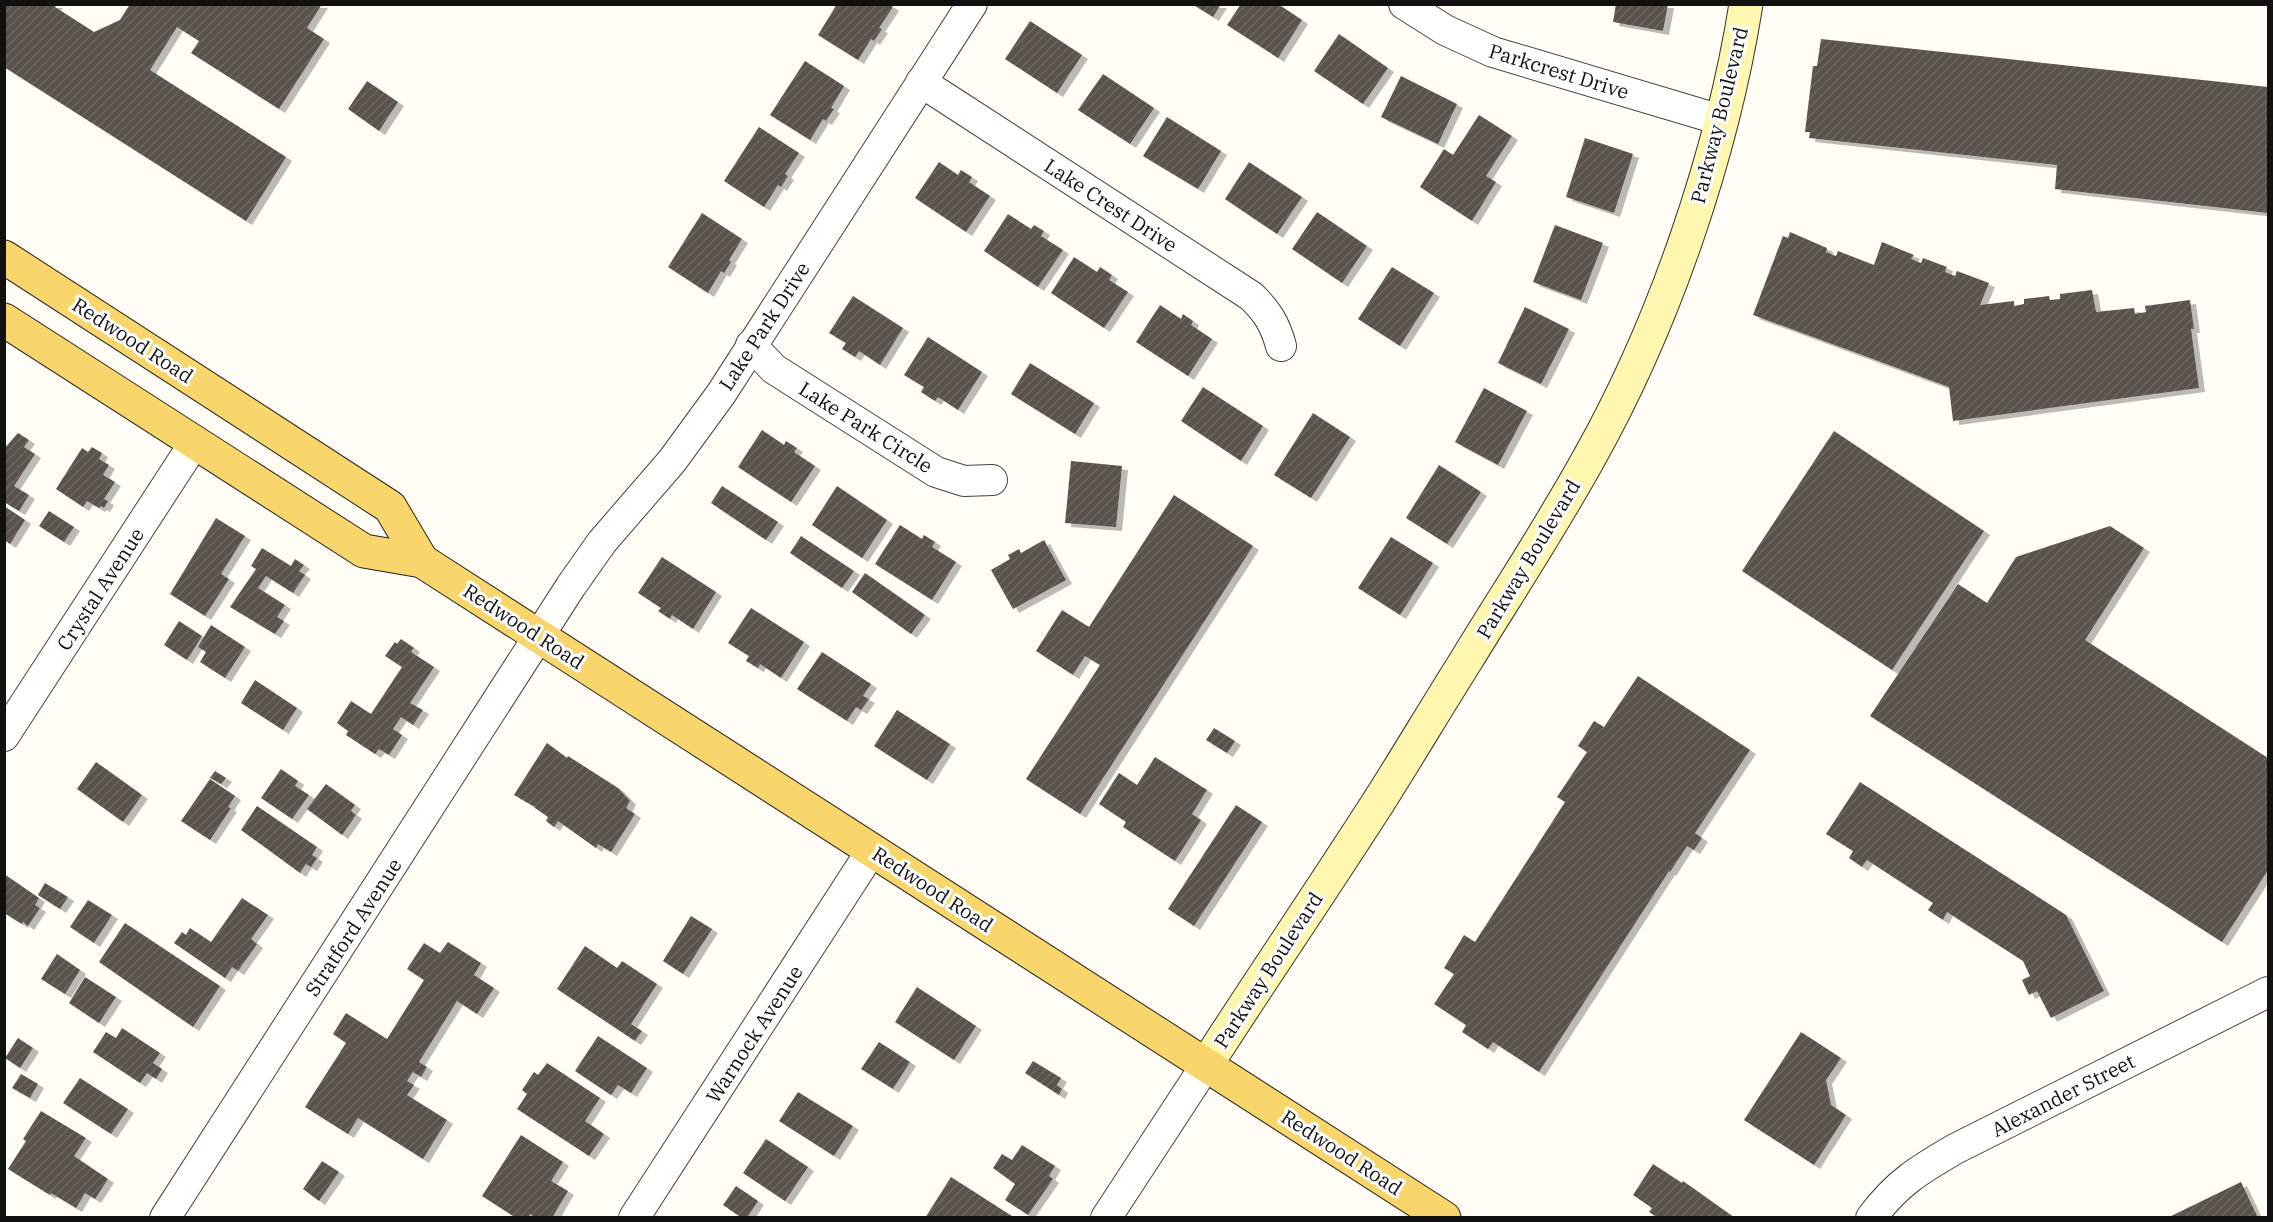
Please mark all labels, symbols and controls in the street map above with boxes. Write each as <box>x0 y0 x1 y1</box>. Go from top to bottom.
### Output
street label: Parkway Boulevard <box>1684 24 1754 206</box>
street label: Parkcrest Drive <box>1486 37 1632 105</box>
street label: Lake Crest Drive <box>1039 152 1183 258</box>
street label: Lake Park Drive <box>712 256 816 396</box>
street label: Redwood Road <box>67 291 199 389</box>
street label: Lake Park Circle <box>794 375 938 479</box>
street label: Parkway Boulevard <box>1470 474 1586 644</box>
street label: Crystal Avenue <box>50 522 150 656</box>
street label: Redwood Road <box>458 577 590 675</box>
street label: Redwood Road <box>867 840 999 938</box>
street label: Stratford Avenue <box>298 853 408 1001</box>
street label: Parkway Boulevard <box>1207 887 1329 1053</box>
street label: Warnock Avenue <box>699 960 809 1108</box>
street label: Alexander Street <box>1987 1047 2139 1143</box>
street label: Redwood Road <box>1276 1103 1408 1201</box>

